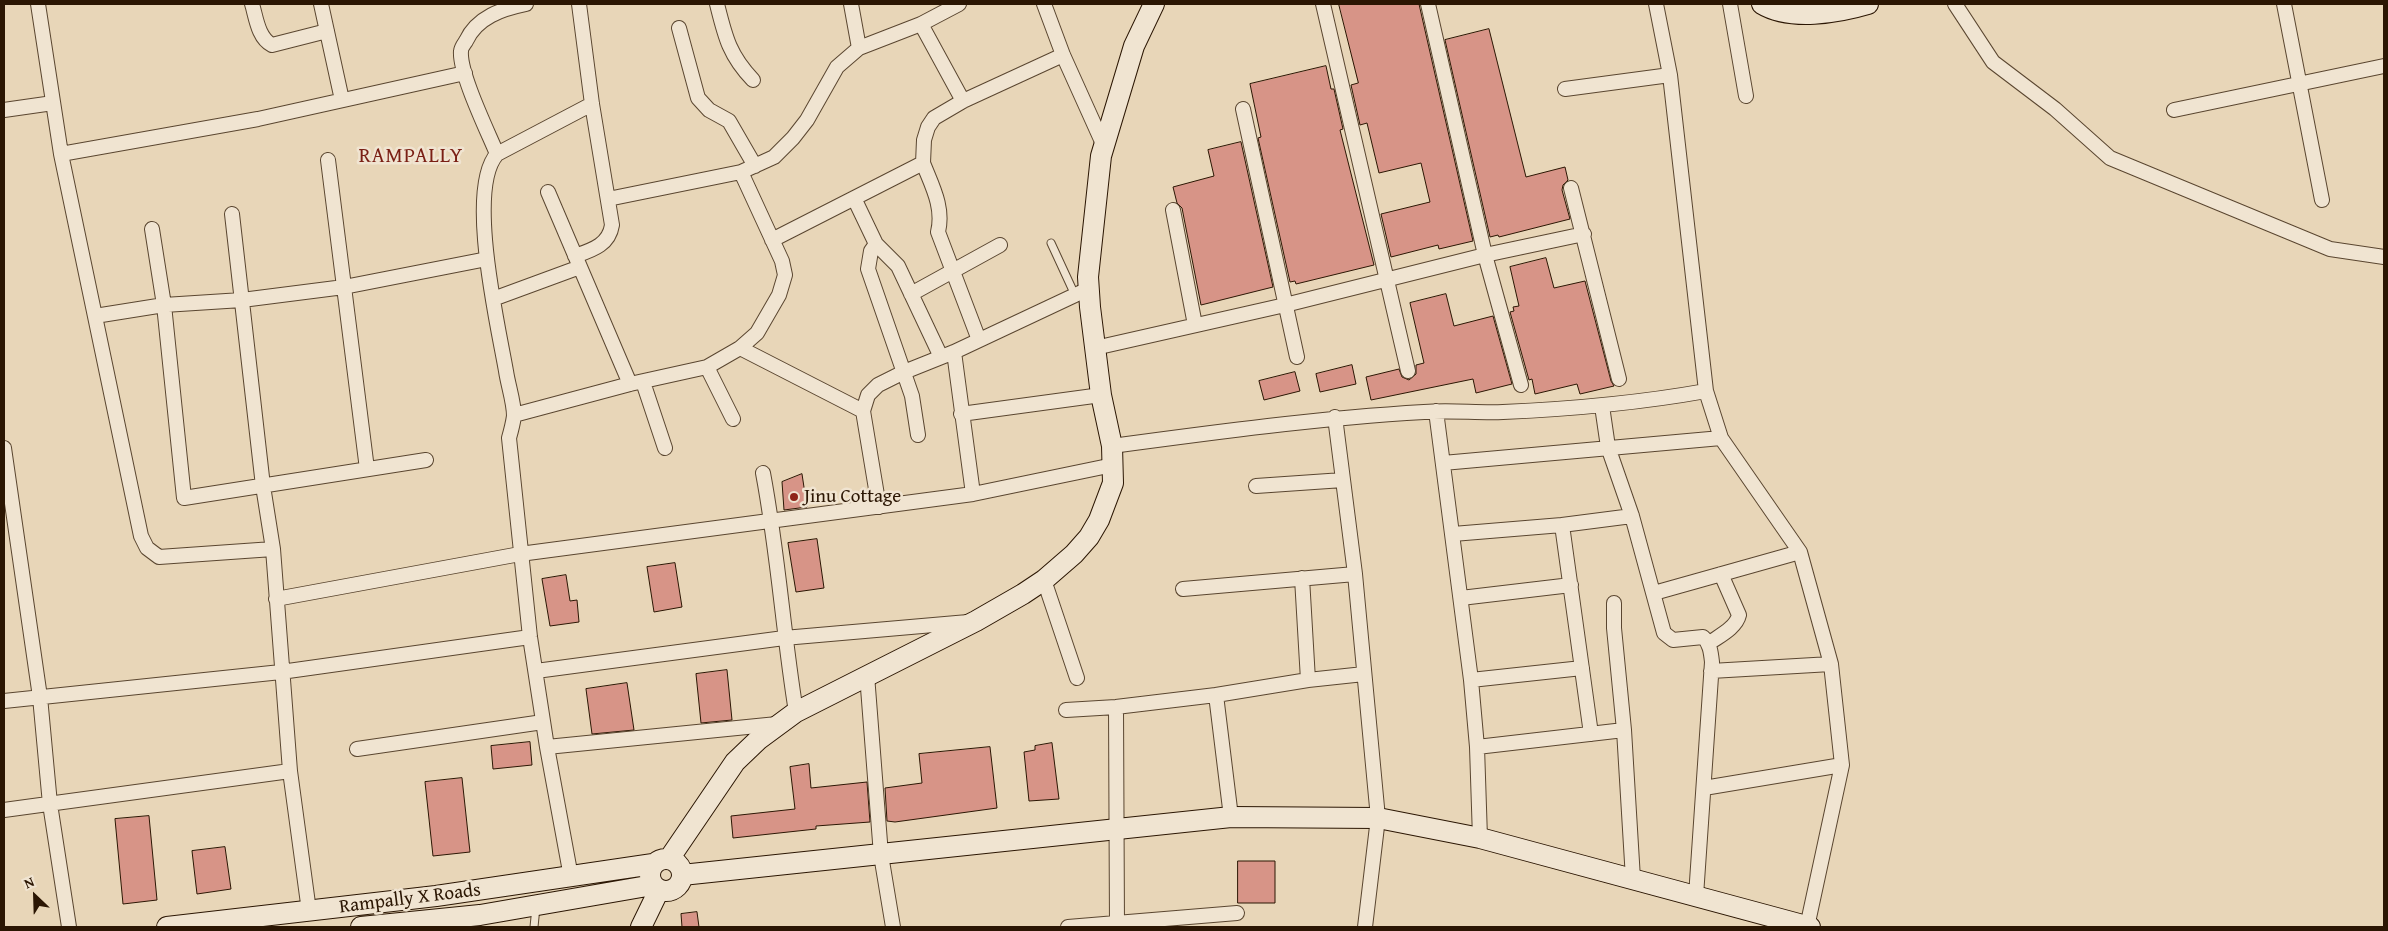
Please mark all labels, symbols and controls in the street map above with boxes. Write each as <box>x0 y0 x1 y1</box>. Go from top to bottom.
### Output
district label: RAMPALLY <box>358 144 464 170</box>
place label: Jinu Cottage <box>804 486 901 508</box>
marker: Jinu Cottage <box>788 491 800 503</box>
north arrow <box>10 871 60 921</box>
text: N <box>21 871 37 893</box>
street label: Rampally X Roads <box>338 879 482 919</box>

